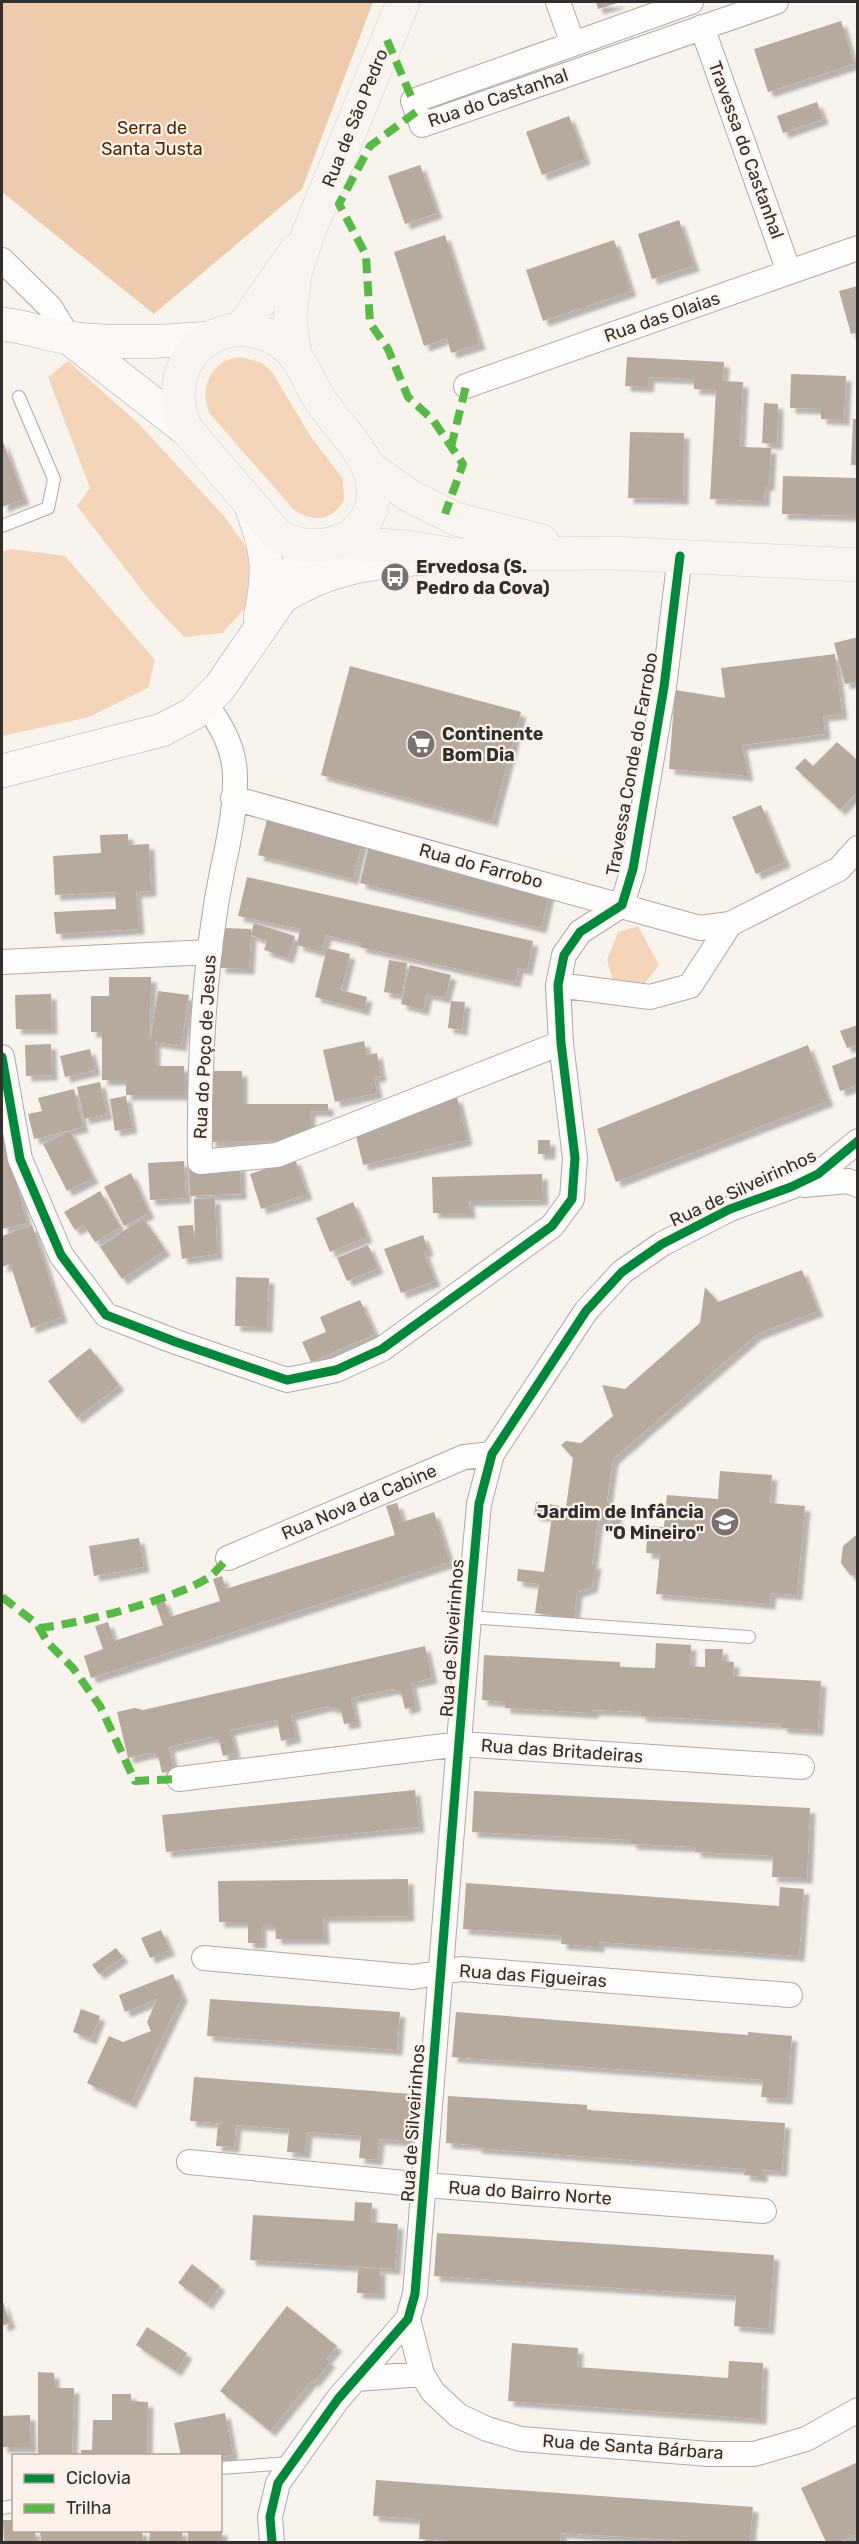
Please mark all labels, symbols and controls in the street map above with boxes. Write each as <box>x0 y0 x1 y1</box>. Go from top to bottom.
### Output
street label: Rua de São Pedro <box>317 46 393 190</box>
street label: Travessa do Castanhal <box>704 58 788 242</box>
street label: Rua do Castanhal <box>425 64 571 132</box>
park label: Serra de Santa Justa <box>101 117 203 160</box>
street label: Rua das Olaias <box>601 287 723 347</box>
place label: Ervedosa (S. Pedro da Cova) <box>416 556 550 599</box>
bus stop icon: Ervedosa (S. Pedro da Cova) <box>379 561 411 593</box>
street label: Travessa Conde do Farrobo <box>601 651 663 877</box>
place label: Continente Bom Dia <box>442 723 544 766</box>
supermarket icon: Continente Bom Dia <box>405 728 437 760</box>
street label: Rua do Farrobo <box>417 839 545 893</box>
street label: Rua do Poço de Jesus <box>189 954 221 1140</box>
street label: Rua de Silveirinhos <box>666 1144 820 1232</box>
street label: Rua Nova da Cabine <box>278 1459 440 1545</box>
place label: Jardim de Infância "O Mineiro" <box>537 1501 704 1544</box>
school or university icon: Jardim de Infância "O Mineiro" <box>709 1506 741 1538</box>
street label: Rua de Silveirinhos <box>435 1558 469 1718</box>
street label: Rua das Britadeiras <box>480 1734 644 1768</box>
street label: Rua das Figueiras <box>458 1960 608 1992</box>
street label: Rua de Silveirinhos <box>396 2043 430 2203</box>
street label: Rua do Bairro Norte <box>448 2176 612 2210</box>
street label: Rua de Santa Bárbara <box>542 2430 724 2464</box>
legend <box>12 2454 222 2532</box>
text: Ciclovia <box>66 2467 131 2489</box>
text: Trilha <box>66 2497 111 2519</box>

